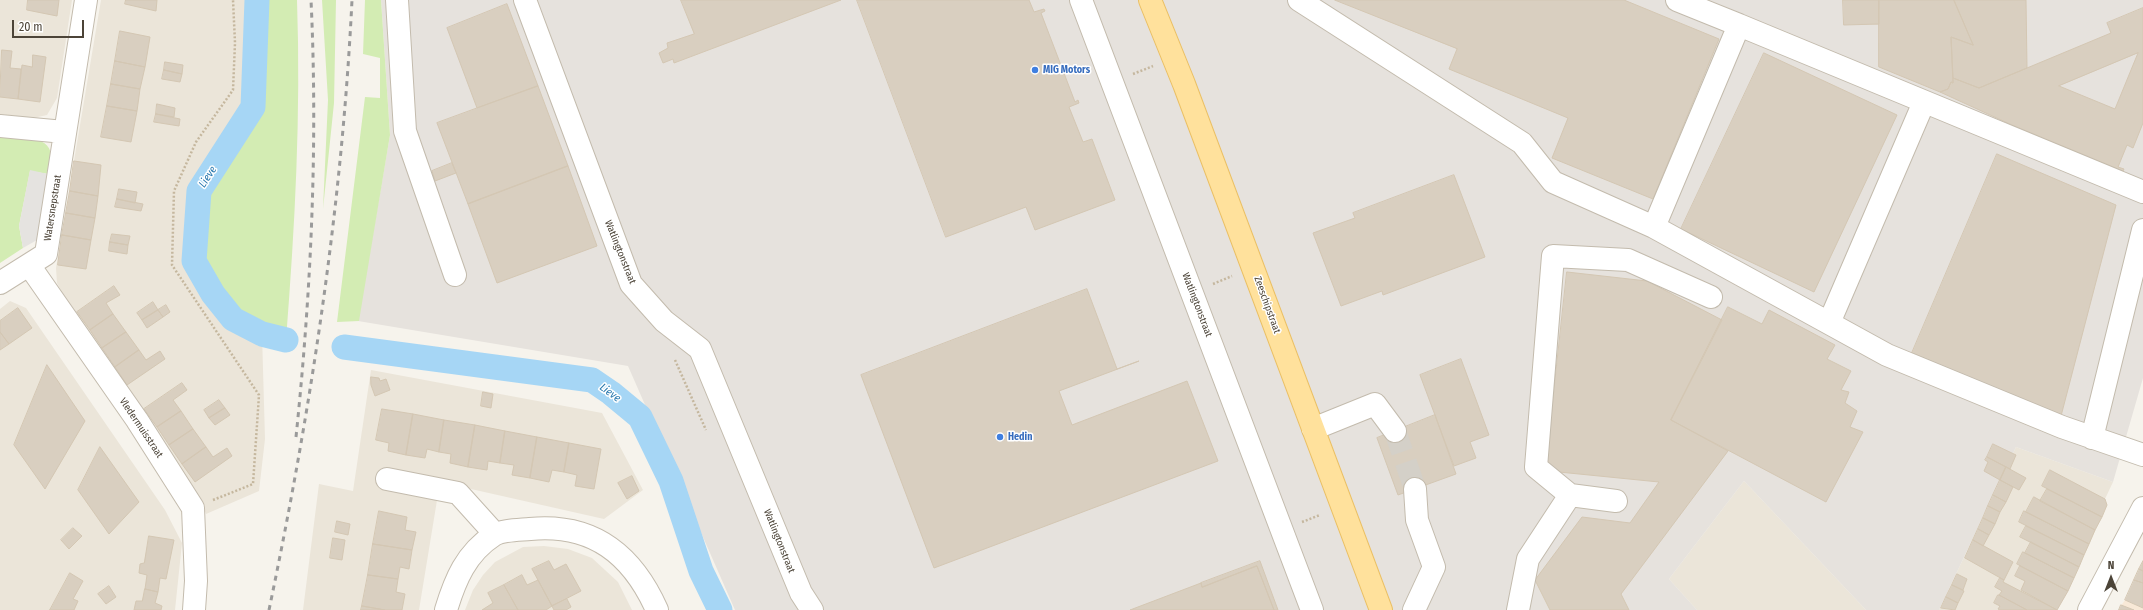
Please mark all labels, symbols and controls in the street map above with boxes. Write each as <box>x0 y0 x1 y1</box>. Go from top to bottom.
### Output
scale bar <box>14 12 86 38</box>
text: 20 m <box>19 20 43 34</box>
place label: MIG Motors <box>1043 64 1090 76</box>
marker: MIG Motors <box>1030 65 1040 75</box>
water label: Lieve <box>196 164 220 190</box>
street label: Watersnepstraat <box>42 174 64 242</box>
street label: Watlingtonstraat <box>602 218 638 286</box>
street label: Watlingtonstraat <box>1179 271 1215 339</box>
street label: Zeeschipstraat <box>1251 275 1283 335</box>
water label: Lieve <box>597 381 623 405</box>
street label: Vledermuisstraat <box>117 396 165 460</box>
place label: Hedin <box>1008 431 1032 443</box>
marker: Hedin <box>995 432 1005 442</box>
street label: Watlingtonstraat <box>761 507 797 575</box>
north arrow <box>2091 558 2131 598</box>
text: N <box>2108 559 2114 572</box>

